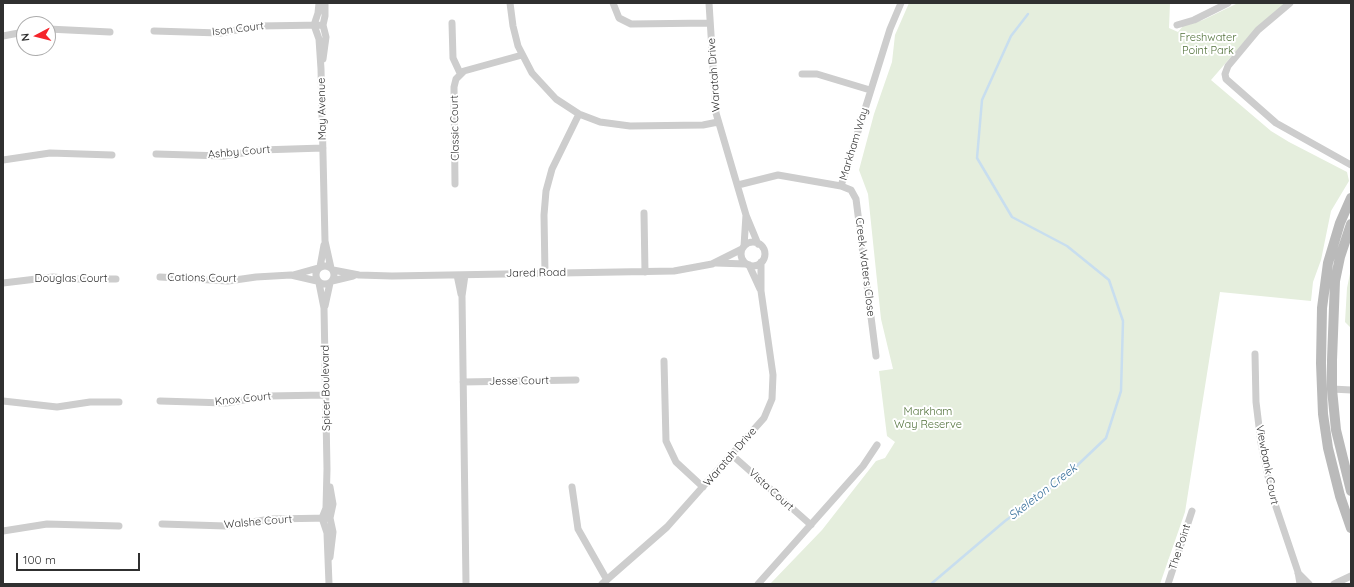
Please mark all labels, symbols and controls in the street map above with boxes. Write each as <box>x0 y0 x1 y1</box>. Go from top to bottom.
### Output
north arrow <box>16 16 56 56</box>
street label: Ison Court <box>211 19 265 39</box>
park label: Freshwater Point Park <box>1180 31 1236 57</box>
text: N <box>18 32 33 42</box>
street label: Waratah Drive <box>705 38 723 112</box>
street label: May Avenue <box>315 78 329 140</box>
street label: Classic Court <box>448 95 462 161</box>
street label: Markham Way <box>837 106 871 182</box>
street label: Ashby Court <box>207 143 271 161</box>
street label: Creek Waters Close <box>852 217 878 317</box>
street label: Jared Road <box>506 266 566 280</box>
street label: Cations Court <box>167 271 237 285</box>
street label: Douglas Court <box>34 272 108 286</box>
street label: Spicer Boulevard <box>319 345 333 431</box>
street label: Jesse Court <box>489 374 549 388</box>
street label: Knox Court <box>214 389 272 409</box>
park label: Markham Way Reserve <box>894 405 962 431</box>
street label: Viewbank Court <box>1253 424 1281 506</box>
street label: Waratah Drive <box>701 425 759 489</box>
water label: Skeleton Creek <box>1006 461 1080 523</box>
street label: Vista Court <box>746 466 796 514</box>
street label: Walshe Court <box>223 512 293 532</box>
street label: The Point <box>1166 522 1194 572</box>
scale bar <box>18 545 142 571</box>
text: 100 m <box>23 552 56 567</box>

